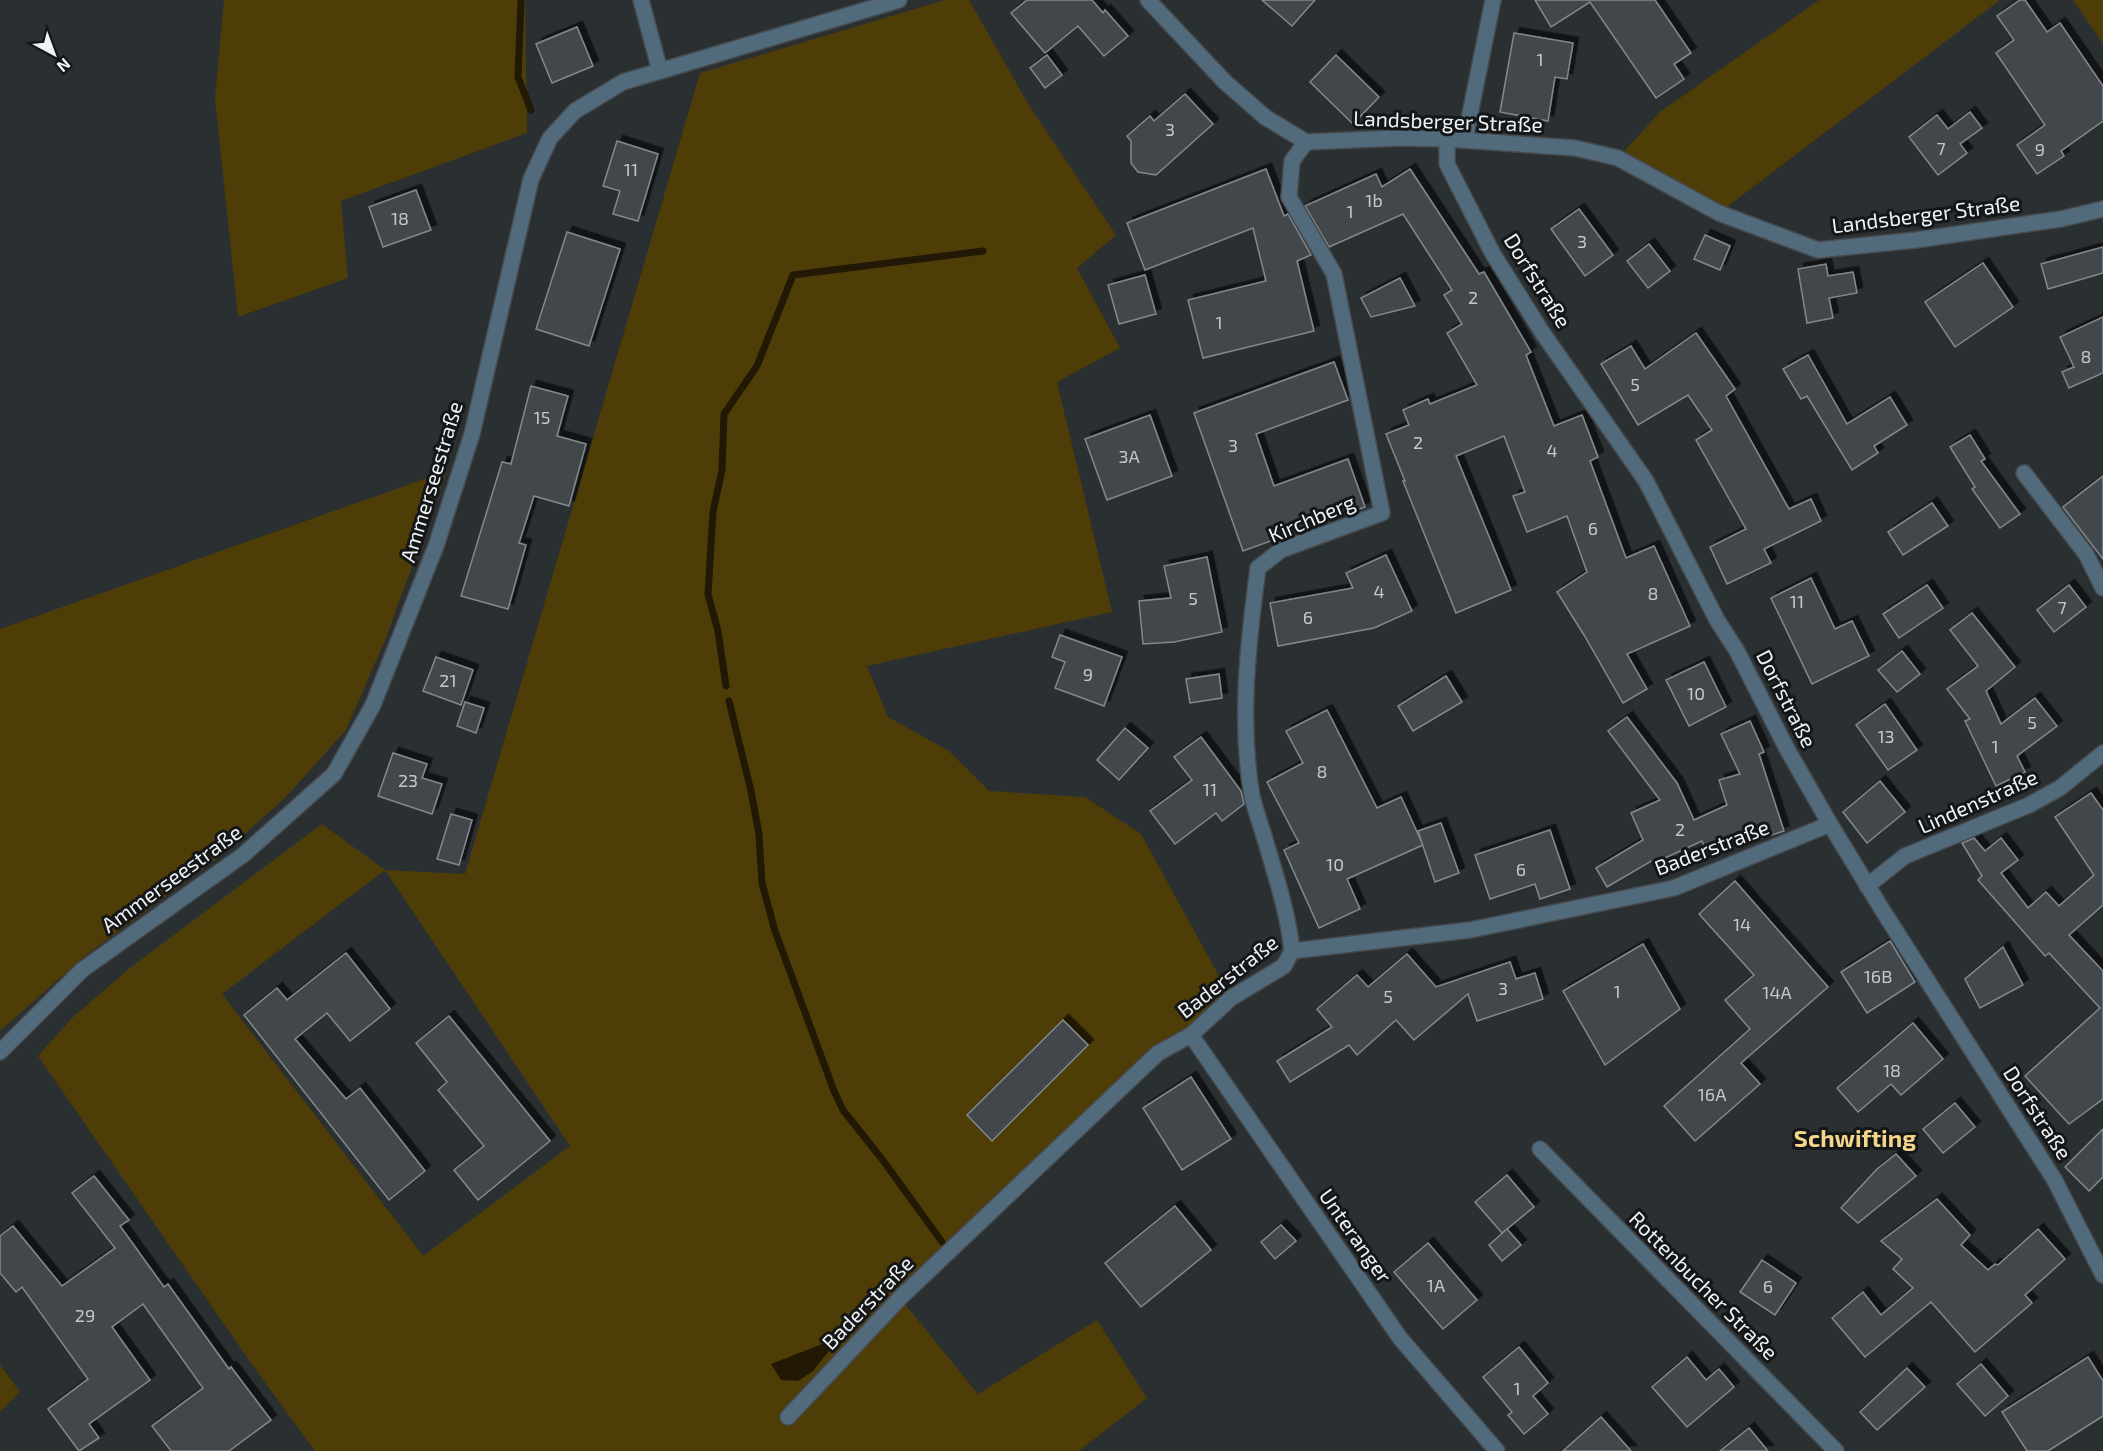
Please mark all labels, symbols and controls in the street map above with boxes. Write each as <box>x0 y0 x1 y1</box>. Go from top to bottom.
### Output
north arrow <box>24 24 84 84</box>
house number: 1 <box>1536 48 1544 70</box>
text: N <box>54 55 75 77</box>
street label: Landsberger Straße <box>1353 105 1543 136</box>
house number: 3 <box>1165 118 1175 140</box>
house number: 7 <box>1936 137 1946 159</box>
house number: 9 <box>2035 138 2045 160</box>
house number: 11 <box>624 158 638 180</box>
house number: 1b <box>1365 189 1383 211</box>
street label: Landsberger Straße <box>1830 190 2021 237</box>
house number: 1 <box>1346 200 1354 222</box>
house number: 18 <box>391 207 409 229</box>
street label: Dorfstraße <box>1499 228 1577 332</box>
house number: 3 <box>1577 230 1587 252</box>
house number: 2 <box>1468 286 1478 308</box>
house number: 1 <box>1215 311 1223 333</box>
house number: 8 <box>2081 345 2091 367</box>
house number: 5 <box>1630 373 1640 395</box>
street label: Ammerseestraße <box>394 398 467 565</box>
house number: 15 <box>534 406 550 428</box>
house number: 2 <box>1413 431 1423 453</box>
house number: 3 <box>1228 434 1238 456</box>
house number: 4 <box>1546 439 1558 461</box>
house number: 3A <box>1118 445 1140 467</box>
street label: Kirchberg <box>1264 488 1359 547</box>
house number: 6 <box>1588 517 1598 539</box>
house number: 4 <box>1373 580 1385 602</box>
house number: 8 <box>1648 582 1658 604</box>
house number: 5 <box>1188 587 1198 609</box>
house number: 11 <box>1790 590 1804 612</box>
house number: 7 <box>2057 596 2067 618</box>
house number: 6 <box>1303 606 1313 628</box>
street label: Dorfstraße <box>1752 645 1823 751</box>
house number: 9 <box>1083 663 1093 685</box>
house number: 21 <box>439 669 457 691</box>
house number: 10 <box>1687 682 1705 704</box>
house number: 5 <box>2027 711 2037 733</box>
house number: 13 <box>1877 725 1895 747</box>
house number: 1 <box>1991 735 1999 757</box>
house number: 8 <box>1317 760 1327 782</box>
street label: Lindenstraße <box>1914 763 2041 838</box>
house number: 23 <box>398 769 418 791</box>
house number: 11 <box>1203 778 1217 800</box>
street label: Baderstraße <box>1651 813 1772 880</box>
house number: 2 <box>1675 818 1685 840</box>
street label: Ammerseestraße <box>96 819 246 937</box>
house number: 10 <box>1326 853 1344 875</box>
house number: 6 <box>1516 858 1526 880</box>
house number: 14 <box>1733 913 1751 935</box>
street label: Baderstraße <box>1172 929 1282 1023</box>
house number: 16B <box>1864 965 1892 987</box>
house number: 3 <box>1498 977 1508 999</box>
house number: 1 <box>1613 980 1621 1002</box>
house number: 14A <box>1762 981 1793 1003</box>
house number: 5 <box>1383 985 1393 1007</box>
house number: 18 <box>1883 1059 1901 1081</box>
street label: Dorfstraße <box>1999 1061 2078 1164</box>
house number: 16A <box>1698 1083 1727 1105</box>
district label: Schwifting <box>1794 1123 1916 1152</box>
street label: Unteranger <box>1315 1183 1398 1287</box>
street label: Rottenbucher Straße <box>1625 1206 1783 1364</box>
street label: Baderstraße <box>816 1250 918 1354</box>
house number: 1A <box>1427 1274 1446 1296</box>
house number: 6 <box>1763 1275 1773 1297</box>
house number: 29 <box>75 1304 95 1326</box>
house number: 1 <box>1513 1377 1521 1399</box>

